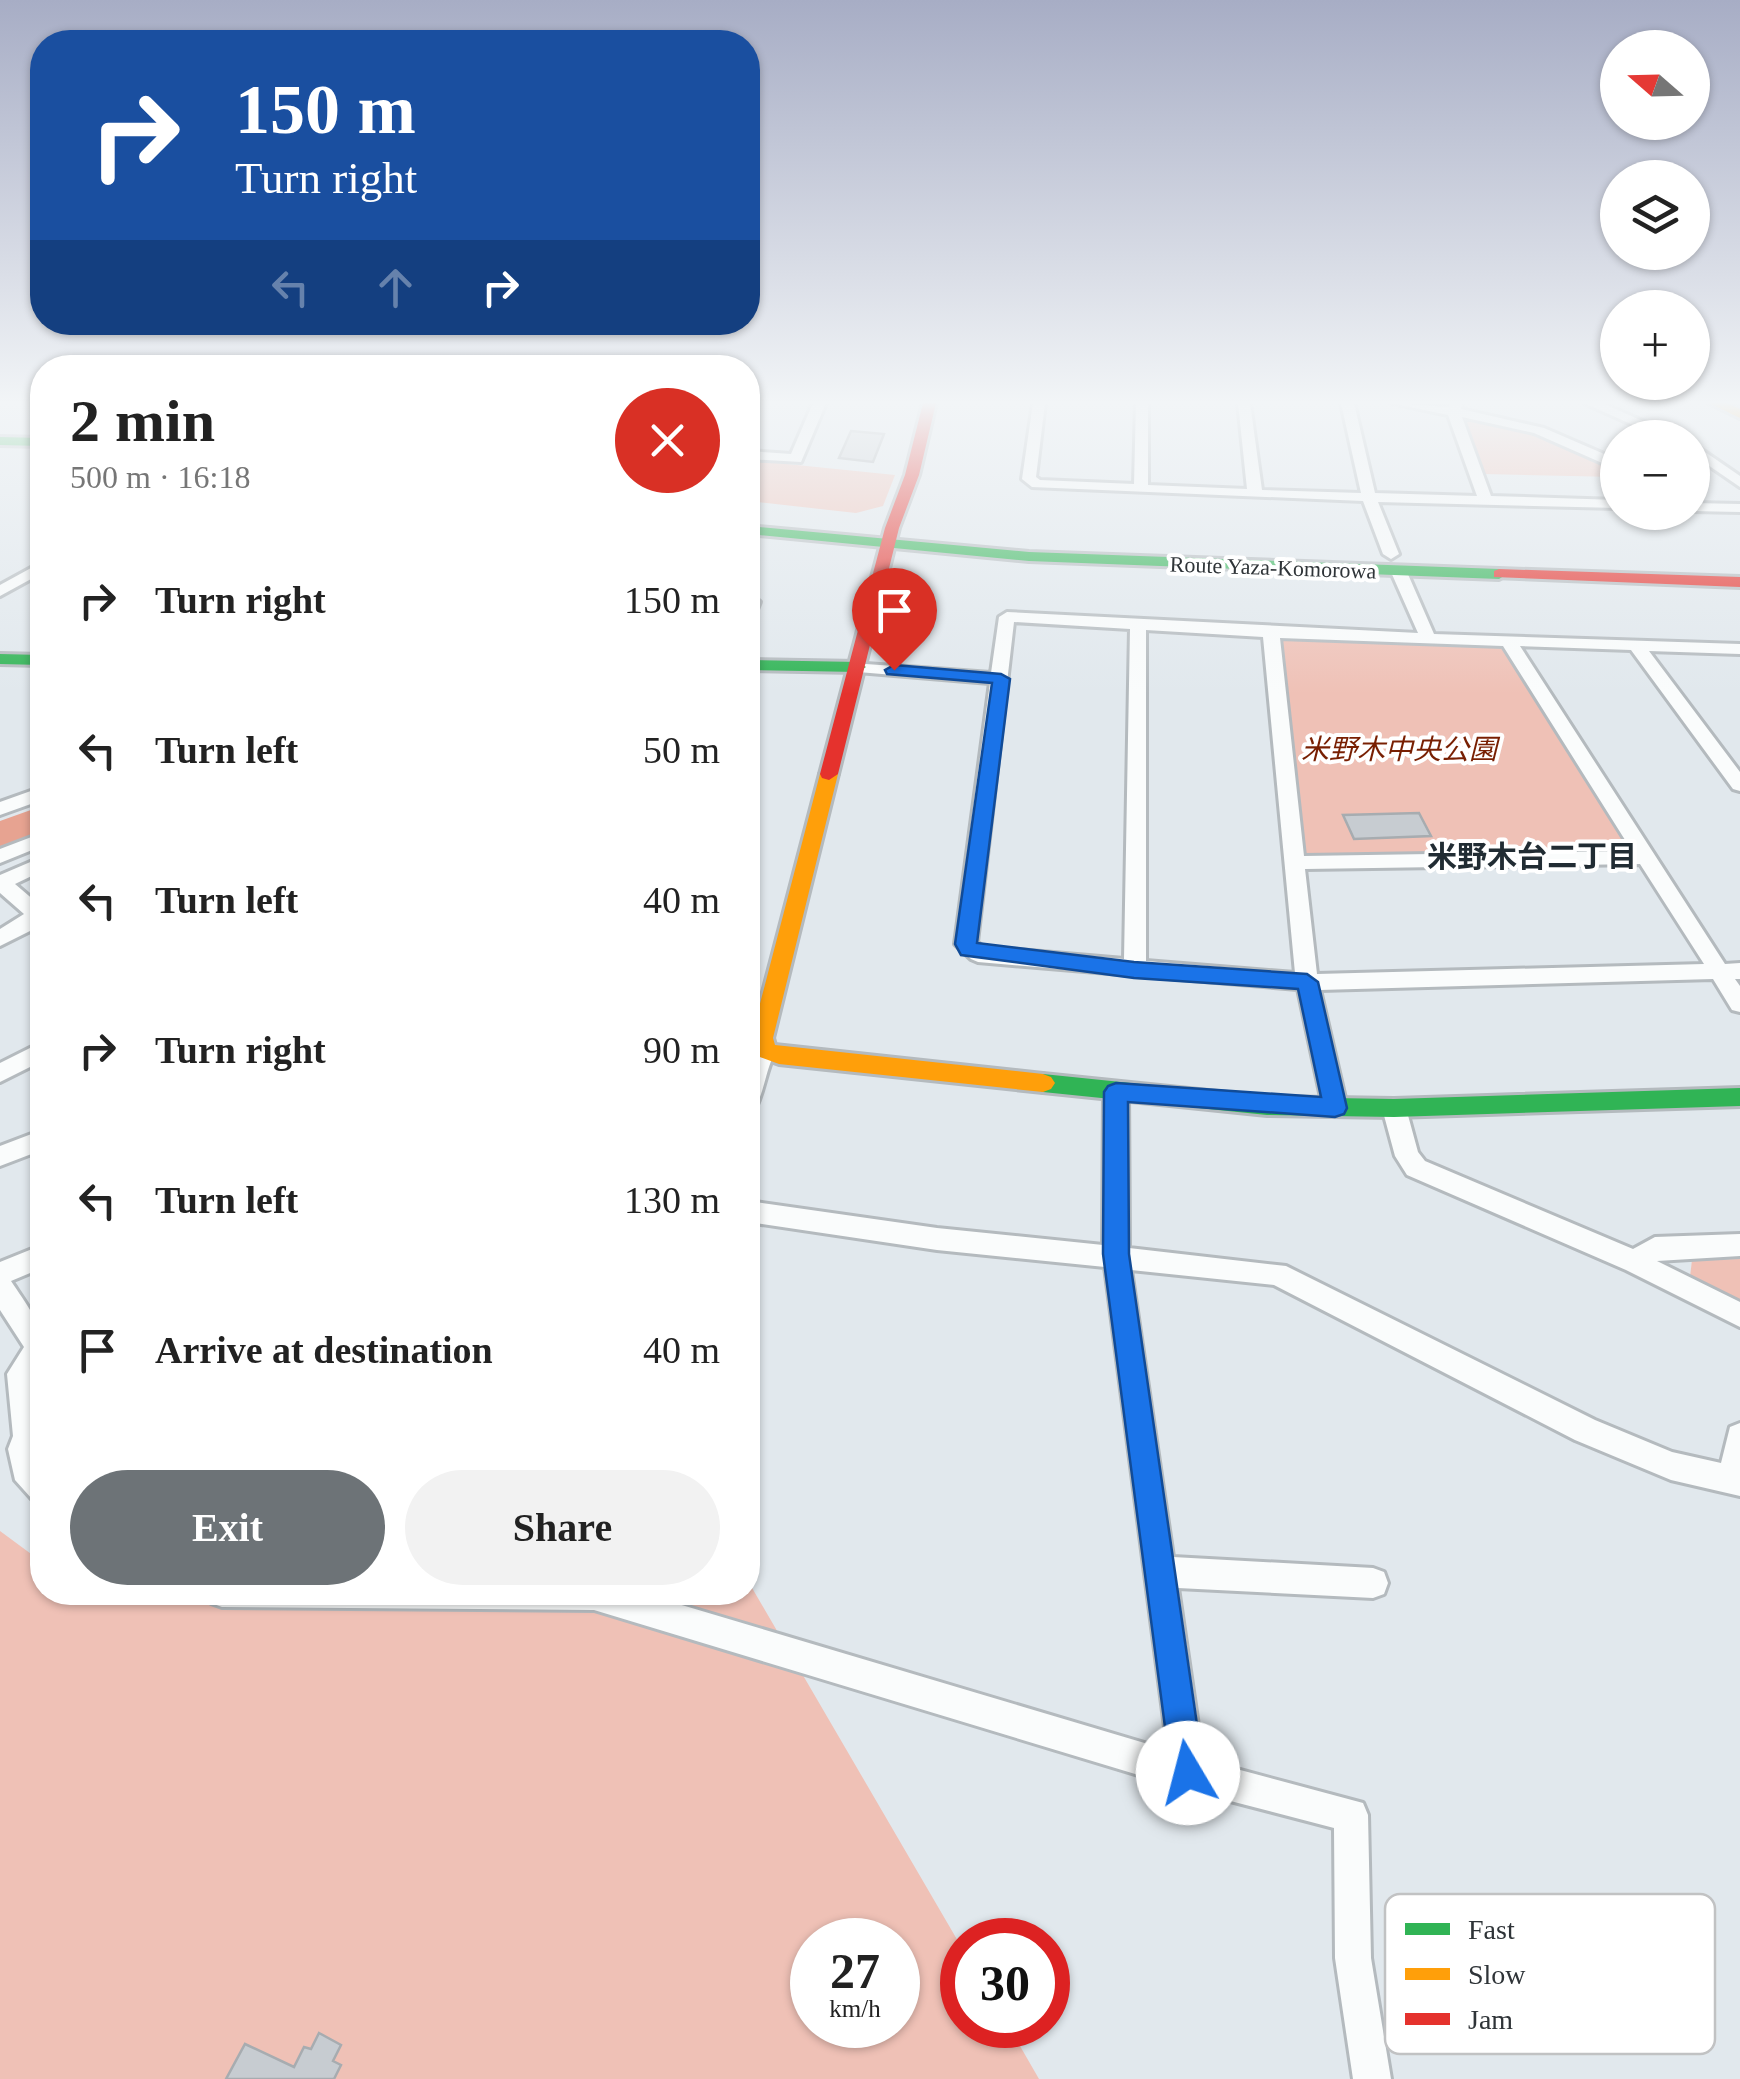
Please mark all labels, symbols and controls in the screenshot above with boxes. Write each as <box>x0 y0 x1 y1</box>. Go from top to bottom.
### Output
north arrow <box>1600 30 1710 140</box>
map controls <box>1600 30 1710 530</box>
icon: right <box>70 70 200 200</box>
text: 150 m <box>235 71 416 148</box>
text: Turn right <box>235 153 417 203</box>
button: layers <box>1600 160 1710 270</box>
icon: left <box>263 260 318 315</box>
icon: ahead <box>368 260 423 315</box>
icon: right <box>473 260 528 315</box>
button: + <box>1600 290 1710 400</box>
text: 2 min <box>70 388 215 454</box>
button: close <box>615 388 720 493</box>
button: − <box>1600 420 1710 530</box>
text: 500 m · 16:18 <box>70 459 250 495</box>
street label: Route Yaza-Komorowa <box>1169 551 1377 584</box>
pin <box>852 568 937 671</box>
icon: right <box>70 573 125 628</box>
text: Turn right <box>155 579 326 621</box>
text: 150 m <box>624 579 720 621</box>
icon: arrive <box>867 583 922 638</box>
icon: left <box>70 723 125 778</box>
text: Turn left <box>155 729 298 771</box>
text: 50 m <box>643 729 720 771</box>
park label: 米野木中央公園 <box>1301 734 1501 765</box>
district label: 米野木台二丁目 <box>1427 840 1637 873</box>
icon: left <box>70 873 125 928</box>
text: Turn left <box>155 879 298 921</box>
text: 40 m <box>643 879 720 921</box>
icon: right <box>70 1023 125 1078</box>
text: Turn right <box>155 1029 326 1071</box>
text: 90 m <box>643 1029 720 1071</box>
icon: left <box>70 1173 125 1228</box>
text: Turn left <box>155 1179 298 1221</box>
text: 130 m <box>624 1179 720 1221</box>
icon: arrive <box>70 1323 125 1378</box>
text: Arrive at destination <box>155 1329 493 1371</box>
text: 40 m <box>643 1329 720 1371</box>
button: Exit <box>70 1470 385 1585</box>
button: Share <box>405 1470 720 1585</box>
position arrow <box>1136 1721 1240 1825</box>
legend <box>1385 1894 1715 2054</box>
text: Fast <box>1468 1914 1515 1945</box>
speed limit sign: 30 <box>940 1918 1070 2048</box>
text: 27 <box>830 1943 880 1999</box>
text: Slow <box>1468 1959 1526 1990</box>
text: km/h <box>829 1995 881 2022</box>
text: Jam <box>1468 2004 1513 2035</box>

